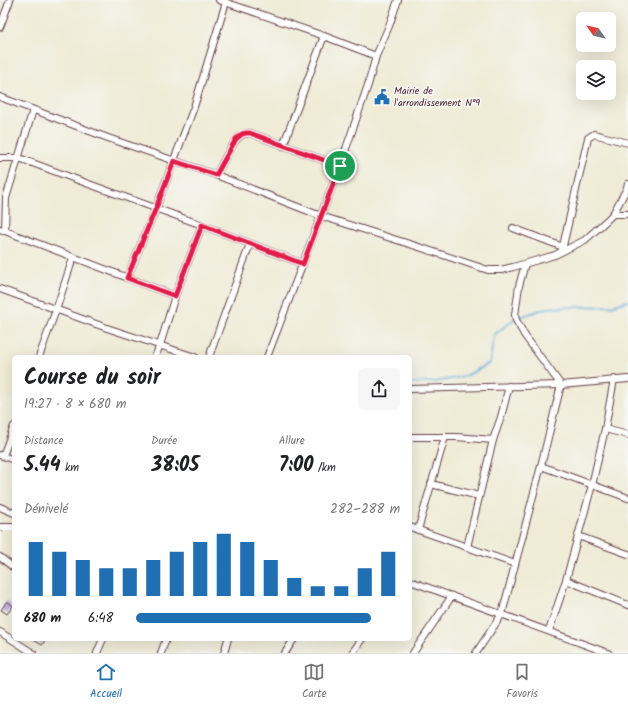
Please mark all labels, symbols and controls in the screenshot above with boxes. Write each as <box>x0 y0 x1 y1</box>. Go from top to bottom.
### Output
north arrow <box>576 12 616 52</box>
map controls <box>576 12 616 100</box>
button: layers <box>576 60 616 100</box>
place label: Mairie de l'arrondissement N°9 <box>394 83 480 111</box>
public building icon: Mairie de l'arrondissement N°9 <box>373 88 391 106</box>
pin <box>323 149 357 183</box>
icon: arrive <box>329 155 351 177</box>
text: Course du soir <box>24 361 161 396</box>
button: share <box>358 368 400 410</box>
text: 19:27 · 8 × 680 m <box>24 394 126 415</box>
text: Distance <box>24 432 64 450</box>
text: Durée <box>151 432 177 450</box>
text: Allure <box>279 432 305 450</box>
text: 5.44 <box>24 450 61 482</box>
text: 38:05 <box>151 450 199 482</box>
text: 7:00 <box>279 450 314 482</box>
text: km <box>61 459 79 477</box>
text: /km <box>314 459 336 477</box>
text: Dénivelé <box>24 499 68 520</box>
text: 282–288 m <box>330 499 400 520</box>
text: 680 m <box>24 608 61 629</box>
text: 6:48 <box>88 608 113 629</box>
tab: Accueil <box>90 661 122 703</box>
tab: Carte <box>302 661 327 703</box>
tab: Favoris <box>507 661 538 703</box>

